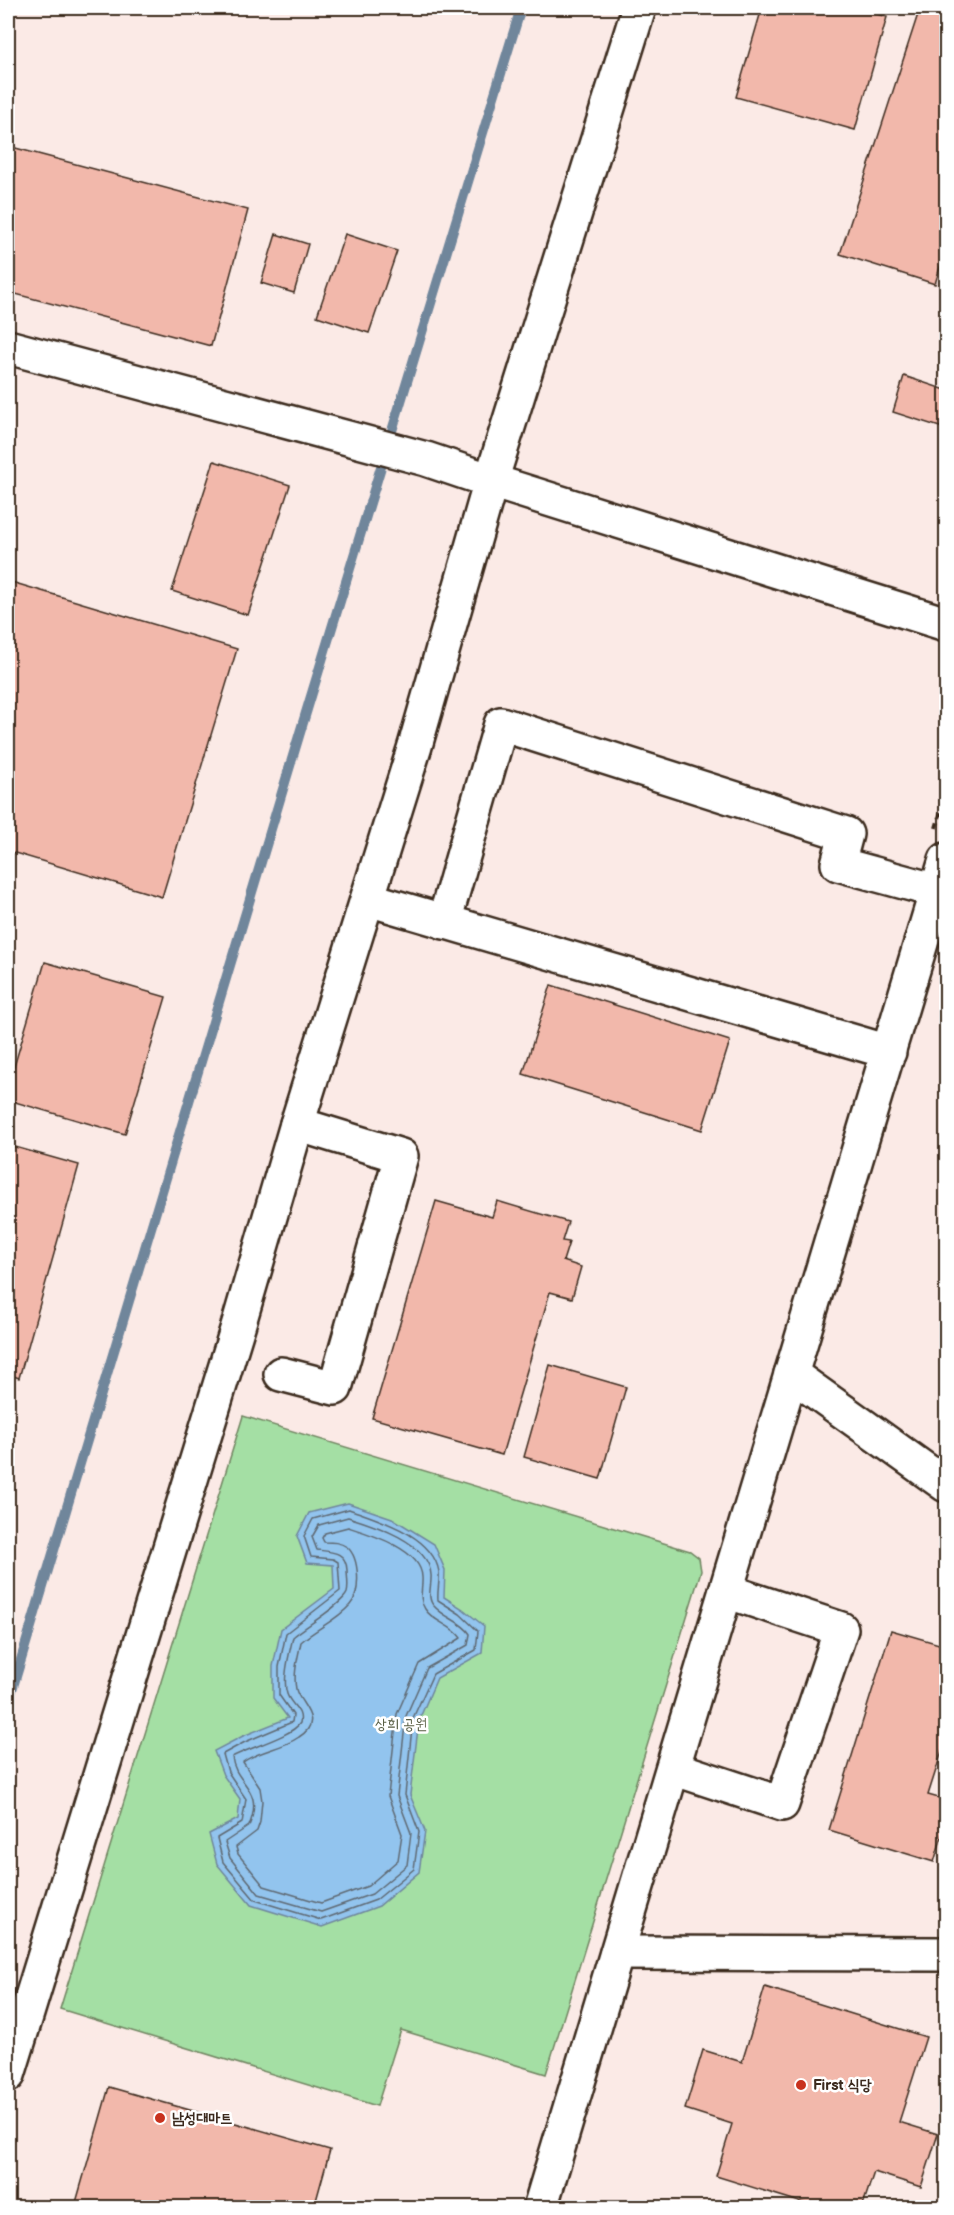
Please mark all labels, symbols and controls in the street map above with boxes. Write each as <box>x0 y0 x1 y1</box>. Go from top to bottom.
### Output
park label: 상희 공원 <box>375 1715 427 1734</box>
place label: First 식당 <box>813 2076 872 2095</box>
marker: First 식당 <box>794 2078 808 2092</box>
place label: 남성대마트 <box>172 2109 232 2128</box>
marker: 남성대마트 <box>153 2111 167 2125</box>

